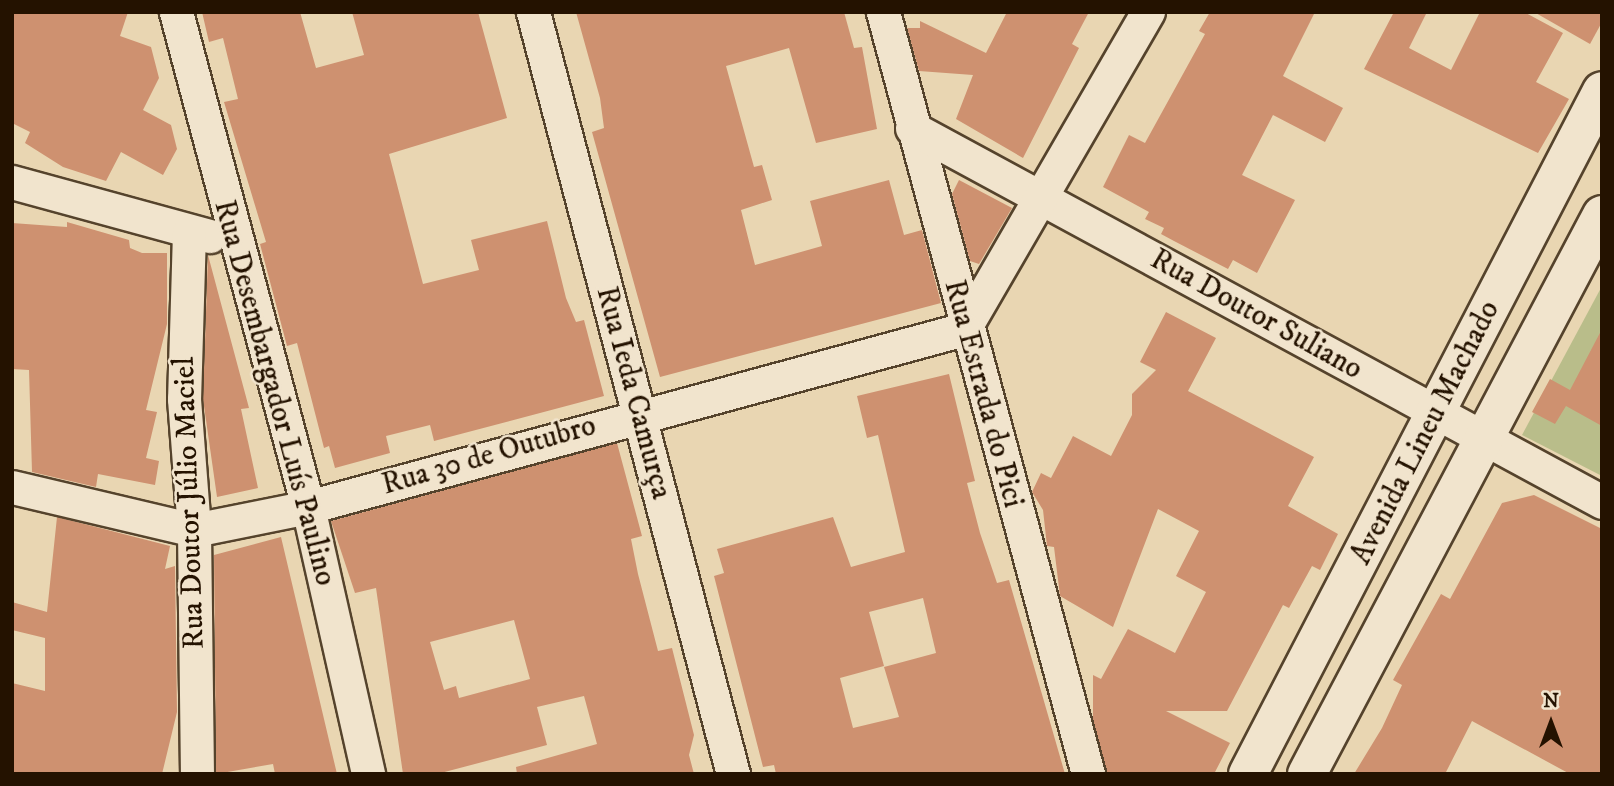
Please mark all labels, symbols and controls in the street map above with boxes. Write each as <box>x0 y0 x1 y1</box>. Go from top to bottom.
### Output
street label: Rua Desembargador Luís Paulino <box>205 196 343 590</box>
street label: Rua Doutor Suliano <box>1144 242 1368 388</box>
street label: Rua Estrada do Pici <box>935 276 1031 512</box>
street label: Rua Ieda Camurça <box>587 283 679 503</box>
street label: Avenida Lineu Machado <box>1344 295 1508 571</box>
street label: Rua Doutor Júlio Maciel <box>167 356 213 650</box>
street label: Rua 30 de Outubro <box>378 408 600 504</box>
north arrow <box>1516 688 1586 758</box>
text: N <box>1543 690 1559 713</box>

